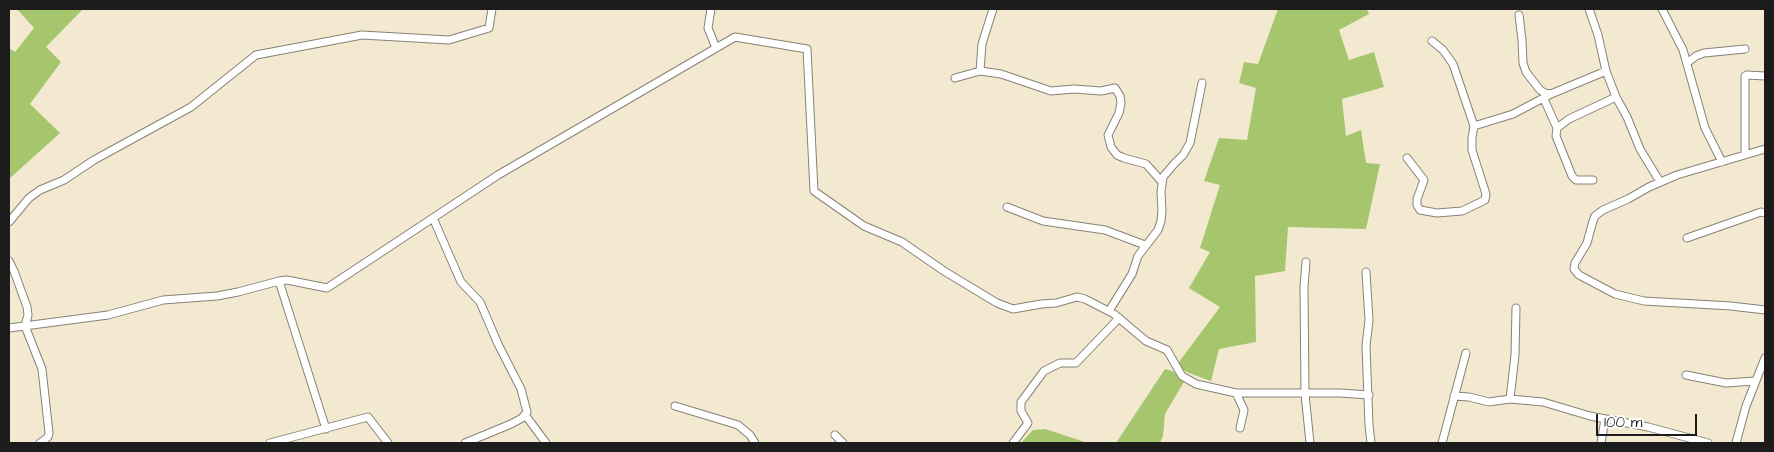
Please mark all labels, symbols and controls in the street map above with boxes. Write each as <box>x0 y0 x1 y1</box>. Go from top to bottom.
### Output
scale bar <box>1599 404 1700 436</box>
text: 100 m <box>1604 412 1643 433</box>

